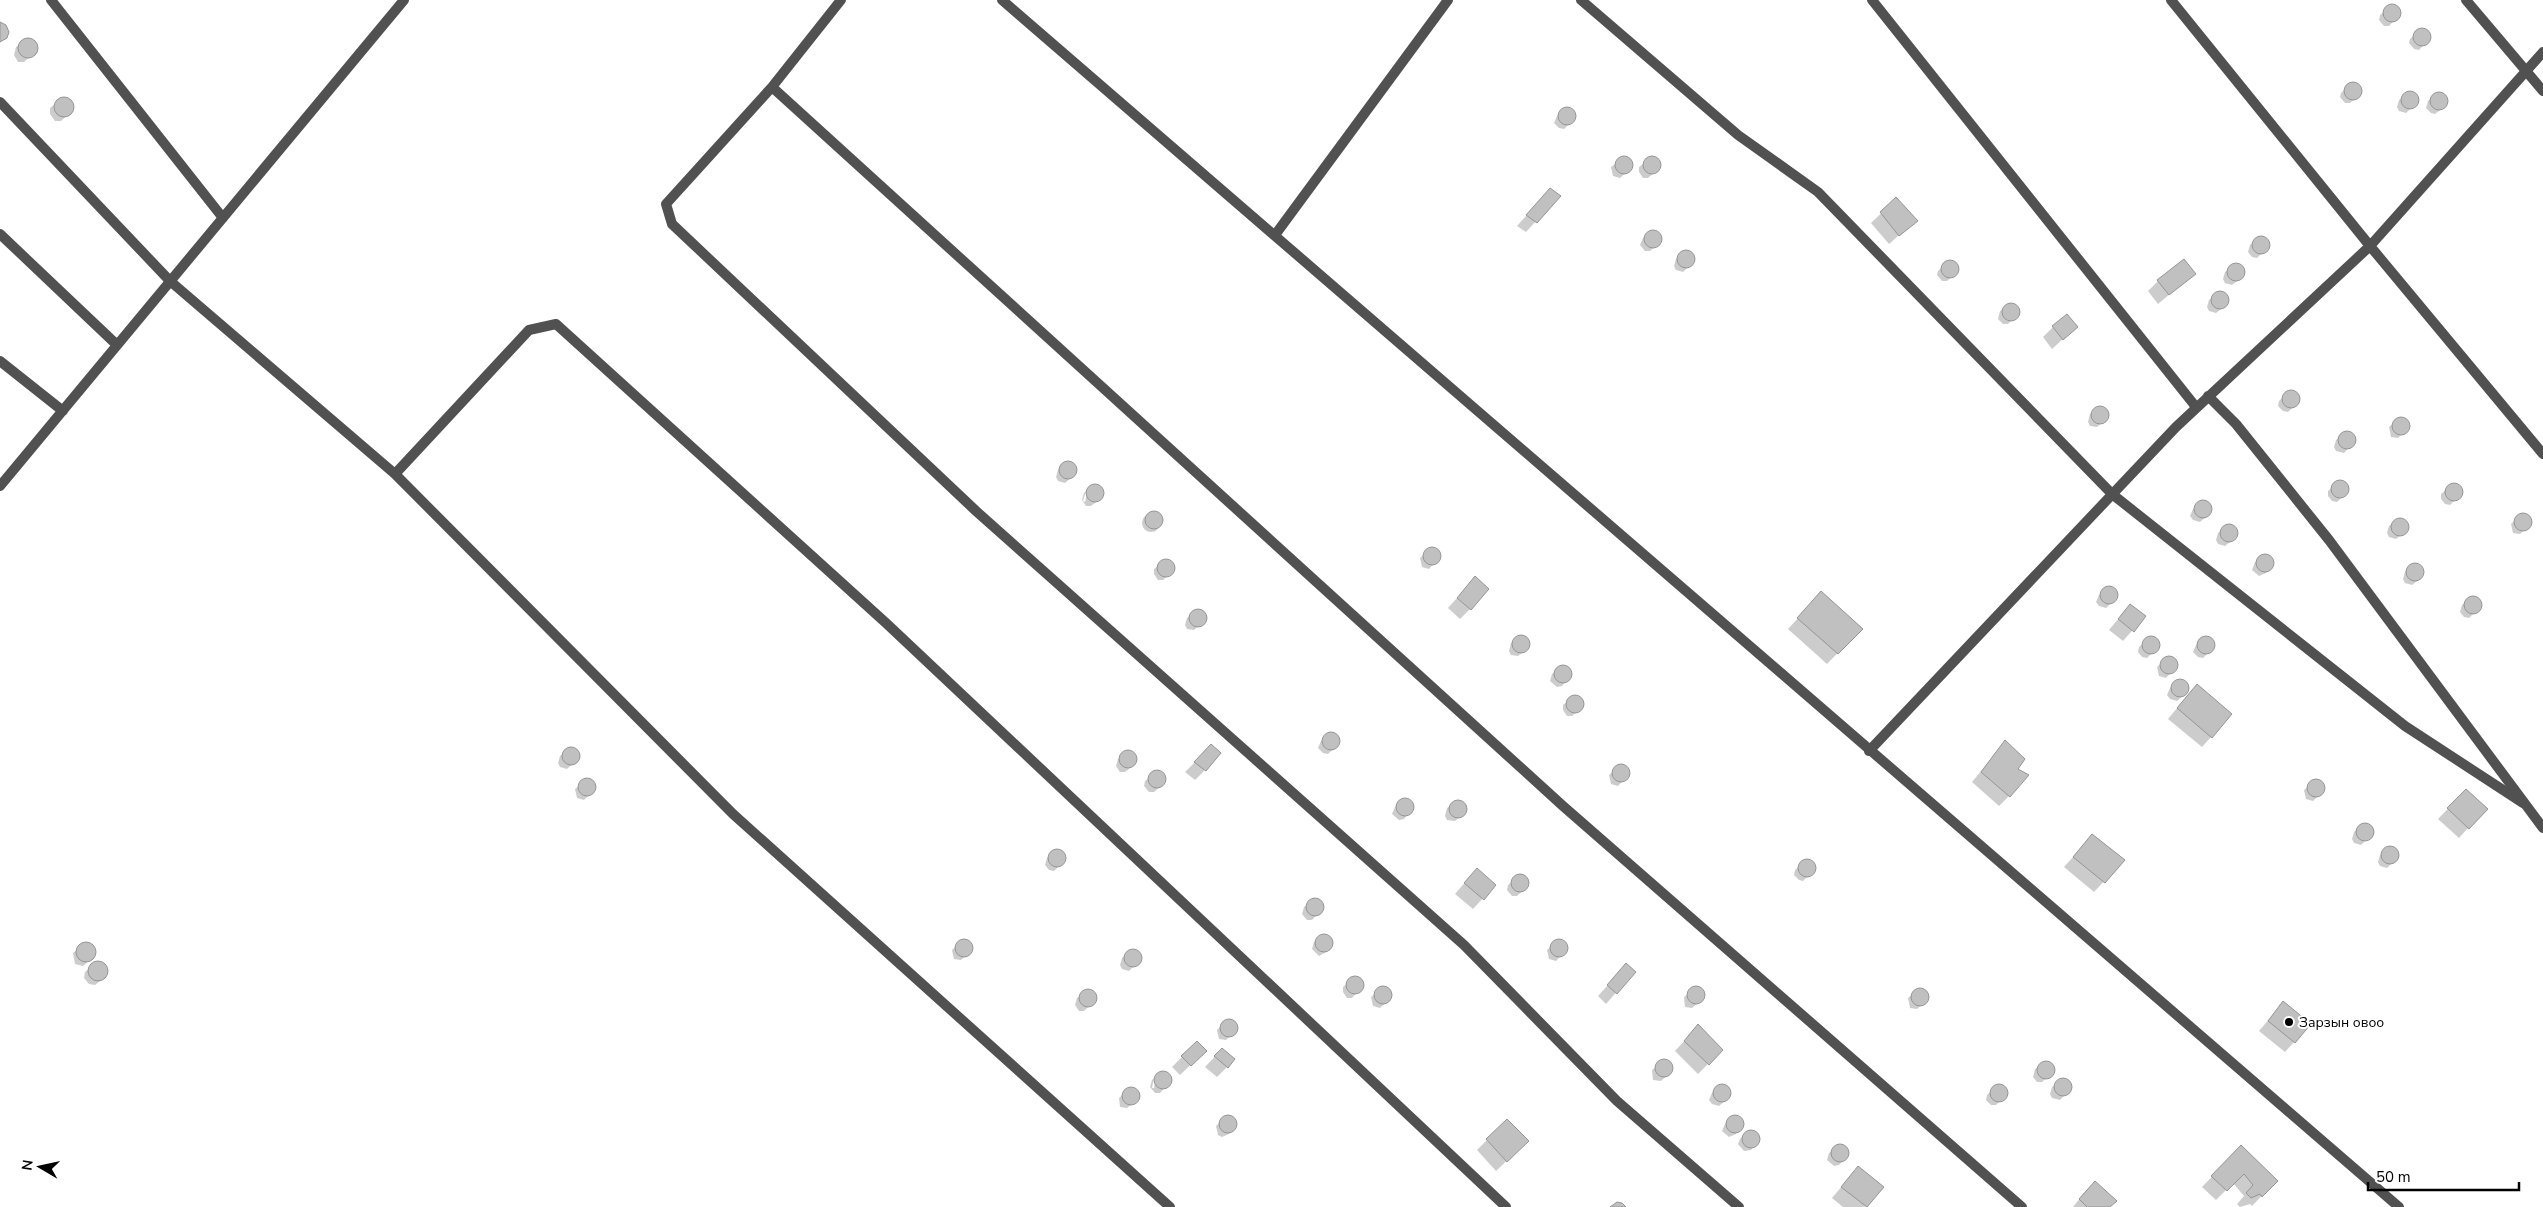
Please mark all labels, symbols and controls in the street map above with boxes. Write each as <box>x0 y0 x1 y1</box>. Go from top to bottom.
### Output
place label: Зарзын овоо <box>2299 1013 2384 1032</box>
marker: Зарзын овоо <box>2283 1016 2295 1028</box>
north arrow <box>15 1142 65 1192</box>
text: N <box>17 1158 38 1172</box>
scale bar <box>2368 1160 2519 1192</box>
text: 50 m <box>2376 1167 2411 1187</box>

